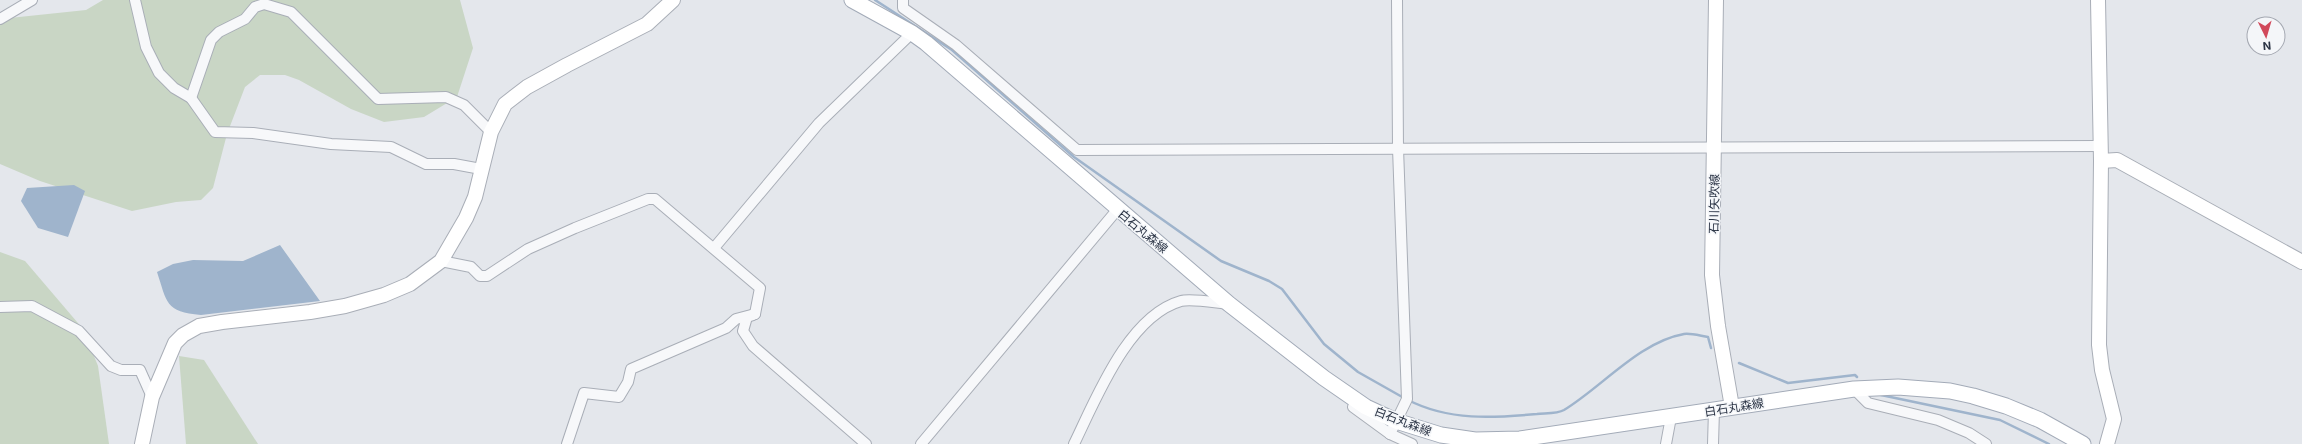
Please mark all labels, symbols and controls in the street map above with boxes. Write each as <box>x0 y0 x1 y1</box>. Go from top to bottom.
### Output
north arrow <box>2246 16 2286 56</box>
text: N <box>2262 39 2272 53</box>
street label: 石川矢吹線 <box>1706 174 1722 234</box>
street label: 白石丸森線 <box>1115 206 1171 256</box>
street label: 白石丸森線 <box>1703 395 1765 419</box>
street label: 白石丸森線 <box>1372 403 1434 439</box>

